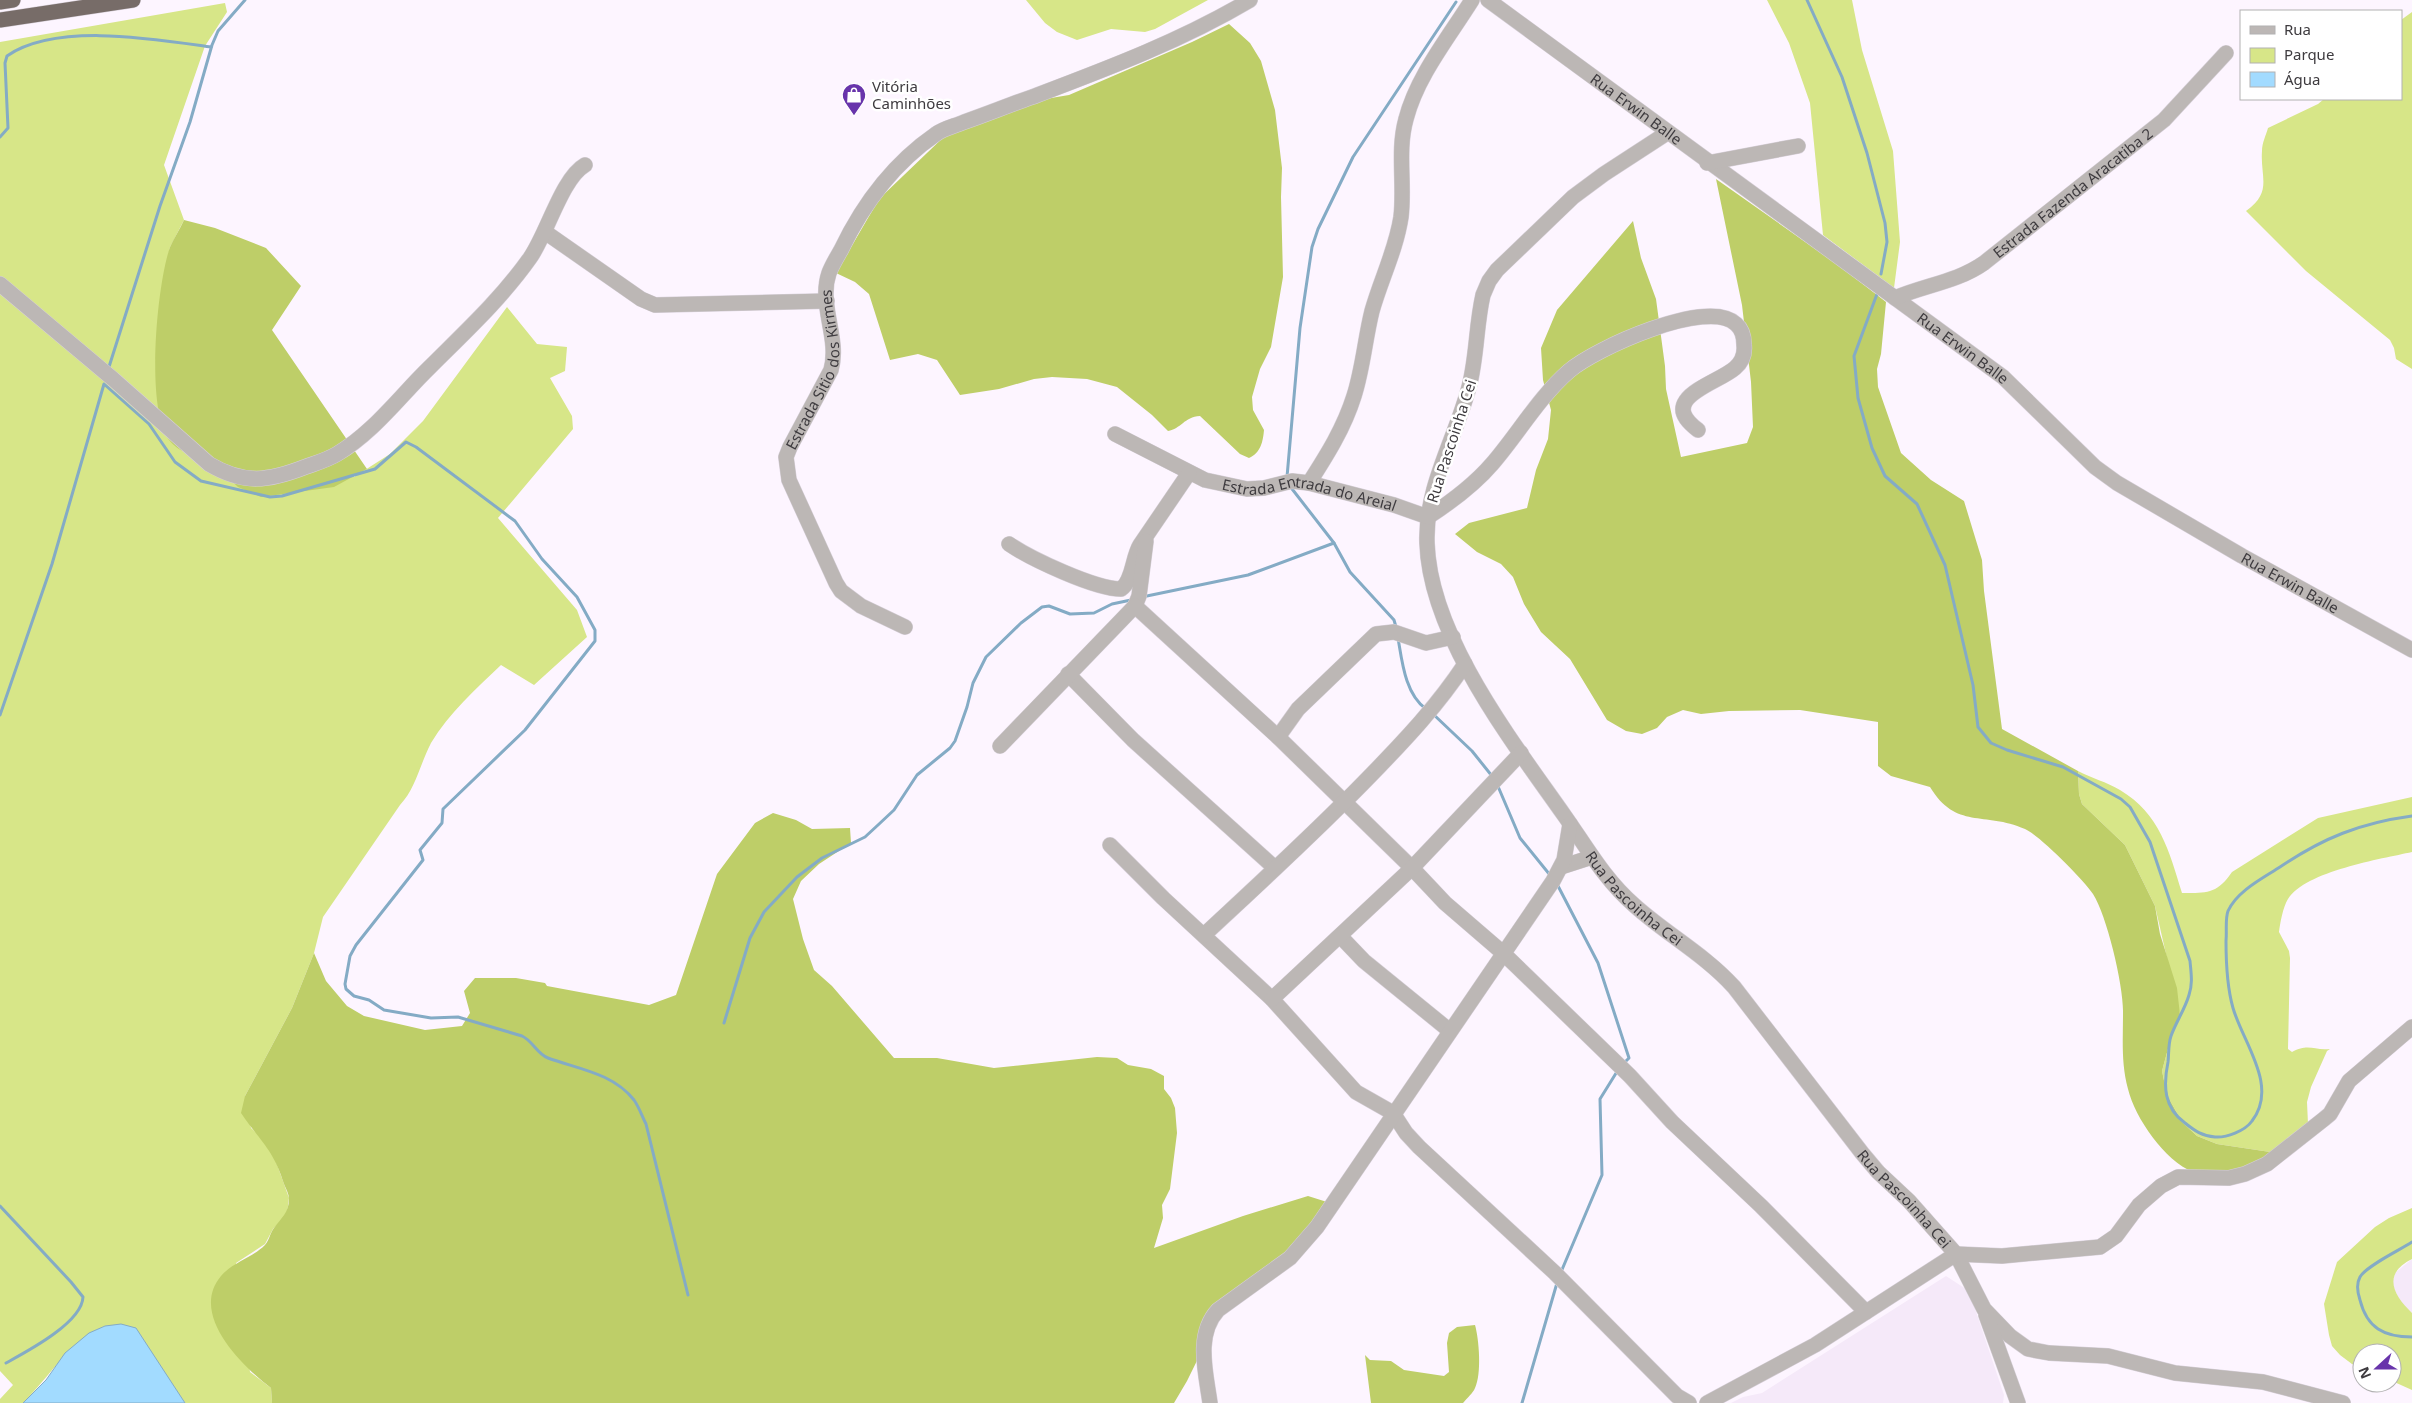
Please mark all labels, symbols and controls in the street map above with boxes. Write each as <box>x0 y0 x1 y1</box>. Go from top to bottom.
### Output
legend <box>2240 10 2402 100</box>
text: Rua <box>2284 19 2311 39</box>
text: Parque <box>2284 44 2334 64</box>
street label: Rua Erwin Balle <box>1587 68 1686 149</box>
text: Água <box>2284 69 2321 89</box>
place label: Vitória Caminhões <box>872 76 951 113</box>
shop icon: Vitória Caminhões <box>841 82 867 116</box>
street label: Estrada Fazenda Aracatiba 2 <box>1989 123 2156 262</box>
street label: Estrada Sitio dos Kirmes <box>781 289 843 453</box>
street label: Rua Erwin Balle <box>1913 308 2014 388</box>
street label: Rua Pascoinha Cei <box>1422 377 1480 505</box>
street label: Estrada Entrada do Areial <box>1220 470 1399 515</box>
street label: Rua Erwin Balle <box>2238 548 2343 618</box>
street label: Rua Pascoinha Cei <box>1581 847 1687 950</box>
street label: Rua Pascoinha Cei <box>1853 1145 1956 1252</box>
north arrow <box>2352 1343 2402 1393</box>
text: N <box>2353 1364 2375 1382</box>

